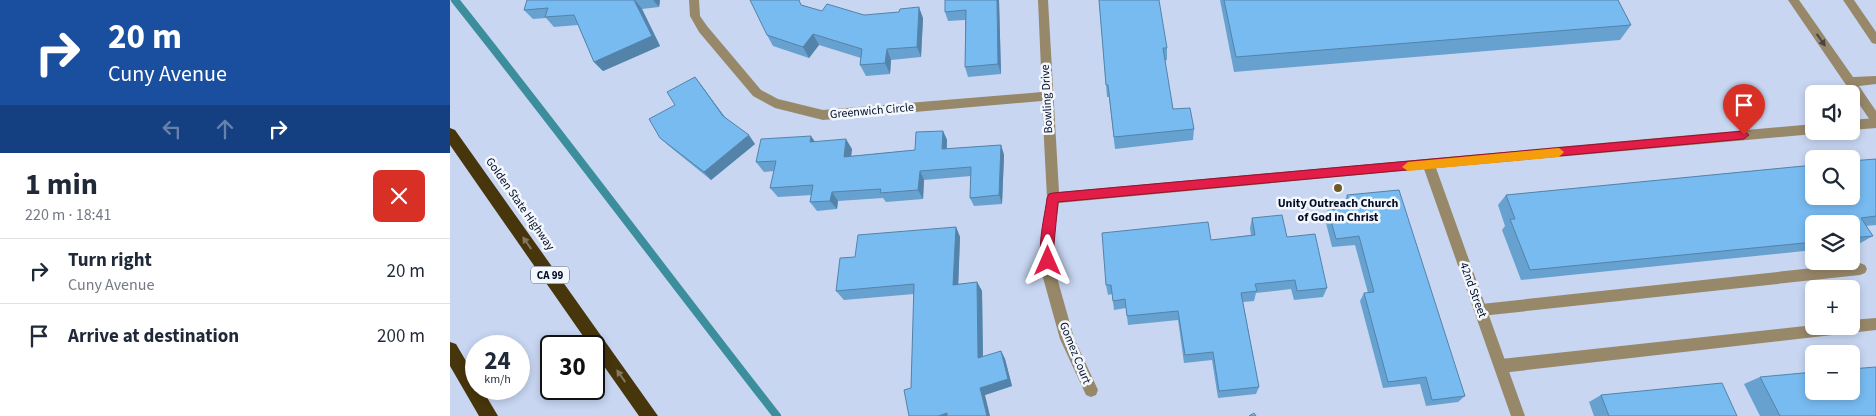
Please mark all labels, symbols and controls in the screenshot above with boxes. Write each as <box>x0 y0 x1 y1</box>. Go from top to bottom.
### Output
text: 20 m <box>108 12 182 62</box>
icon: right <box>25 20 90 85</box>
one-way arrow <box>1816 33 1826 47</box>
text: Cuny Avenue <box>108 58 227 90</box>
street label: Bowling Drive <box>1037 64 1057 134</box>
pin <box>1723 84 1765 135</box>
map controls <box>1805 85 1860 400</box>
button: sound <box>1805 85 1860 140</box>
icon: arrive <box>1730 91 1758 119</box>
street label: Greenwich Circle <box>829 99 915 123</box>
icon: left <box>158 115 186 143</box>
icon: ahead <box>211 115 239 143</box>
icon: right <box>264 115 292 143</box>
button: search <box>1805 150 1860 205</box>
street label: Golden State Highway <box>481 154 559 254</box>
text: 1 min <box>25 163 98 206</box>
button: close <box>373 170 425 222</box>
marker: Unity Outreach Church of God in Christ <box>1332 182 1344 194</box>
place label: Unity Outreach Church of God in Christ <box>1278 195 1399 226</box>
text: 220 m · 18:41 <box>25 204 112 226</box>
button: layers <box>1805 215 1860 270</box>
position arrow <box>1021 234 1073 286</box>
one-way arrow <box>523 237 533 250</box>
text: Turn right <box>68 247 152 274</box>
icon: right <box>25 257 53 285</box>
text: 20 m <box>387 258 425 285</box>
street label: 42nd Street <box>1455 260 1491 320</box>
road number: CA 99 <box>531 266 569 284</box>
text: Cuny Avenue <box>68 274 154 296</box>
button: + <box>1805 280 1860 335</box>
street label: Gomez Court <box>1055 319 1095 387</box>
icon: arrive <box>25 322 53 350</box>
text: Arrive at destination <box>68 323 239 350</box>
text: 200 m <box>377 323 425 350</box>
speed limit sign: 30 <box>540 335 605 400</box>
text: 24 <box>484 343 511 379</box>
button: − <box>1805 345 1860 400</box>
one-way arrow <box>616 369 626 383</box>
text: km/h <box>484 371 511 388</box>

